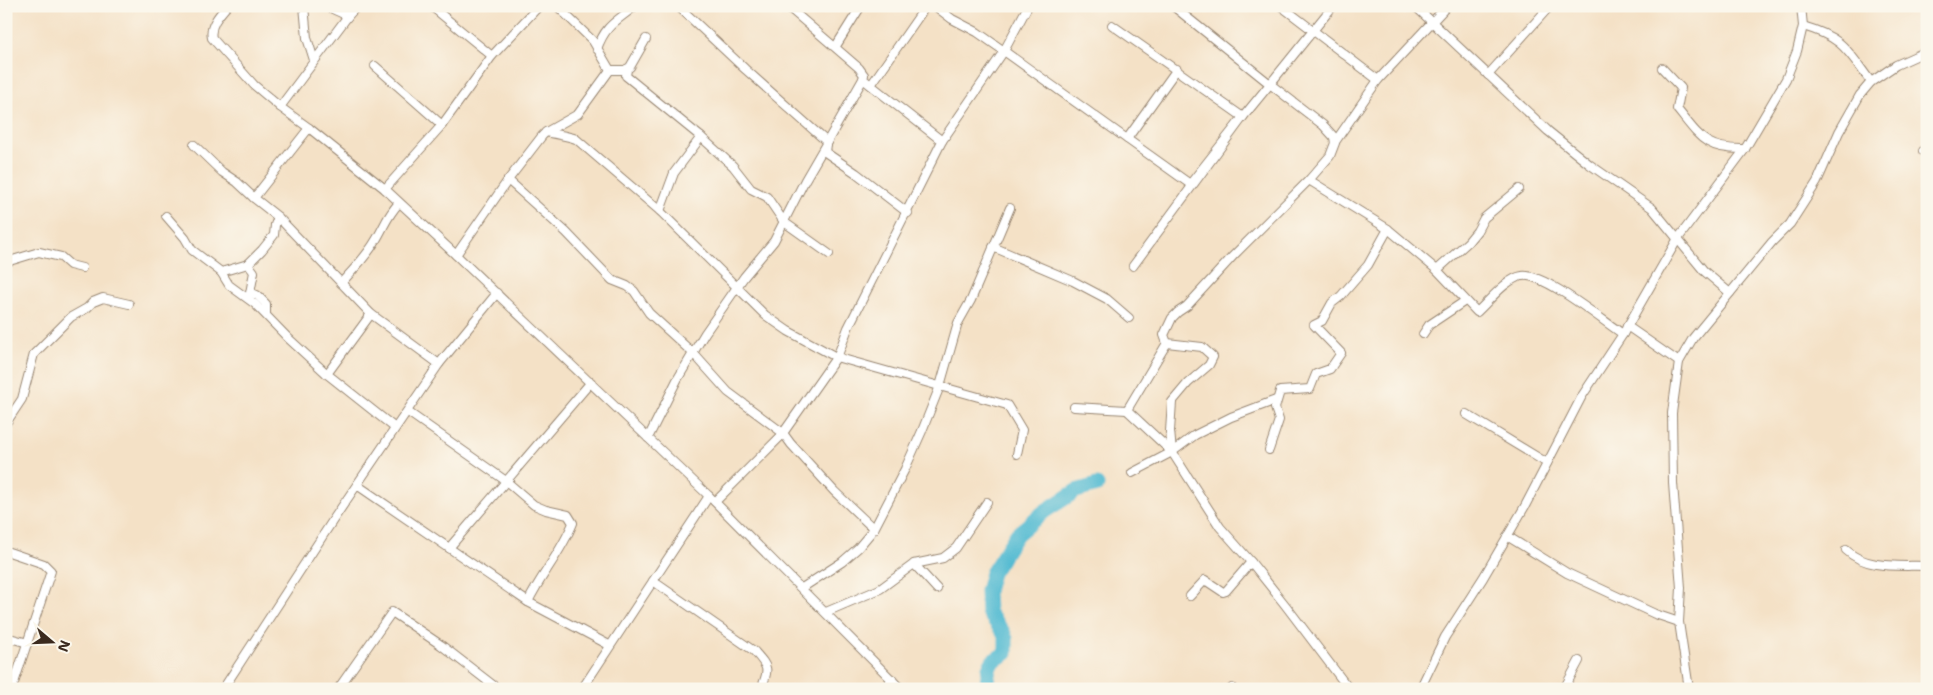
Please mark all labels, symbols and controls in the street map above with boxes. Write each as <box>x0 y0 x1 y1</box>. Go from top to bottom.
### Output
north arrow <box>28 618 78 668</box>
text: N <box>54 638 75 654</box>

